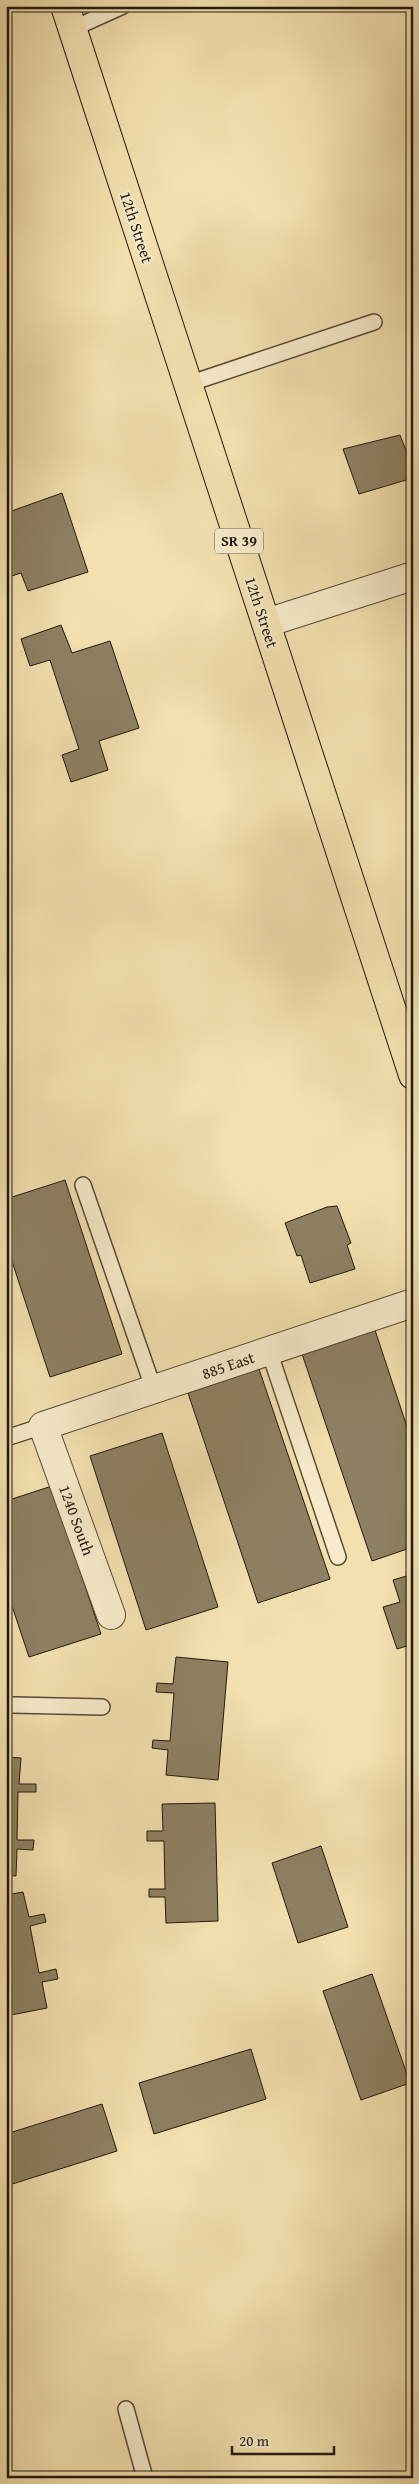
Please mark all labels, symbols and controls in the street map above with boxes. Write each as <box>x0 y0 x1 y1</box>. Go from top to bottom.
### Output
street label: 12th Street <box>114 188 160 266</box>
road number: SR 39 <box>215 528 263 554</box>
street label: 12th Street <box>239 573 285 651</box>
street label: 885 East <box>198 1345 258 1385</box>
street label: 1240 South <box>53 1481 101 1559</box>
scale bar <box>232 2424 334 2456</box>
text: 20 m <box>239 2430 270 2451</box>

